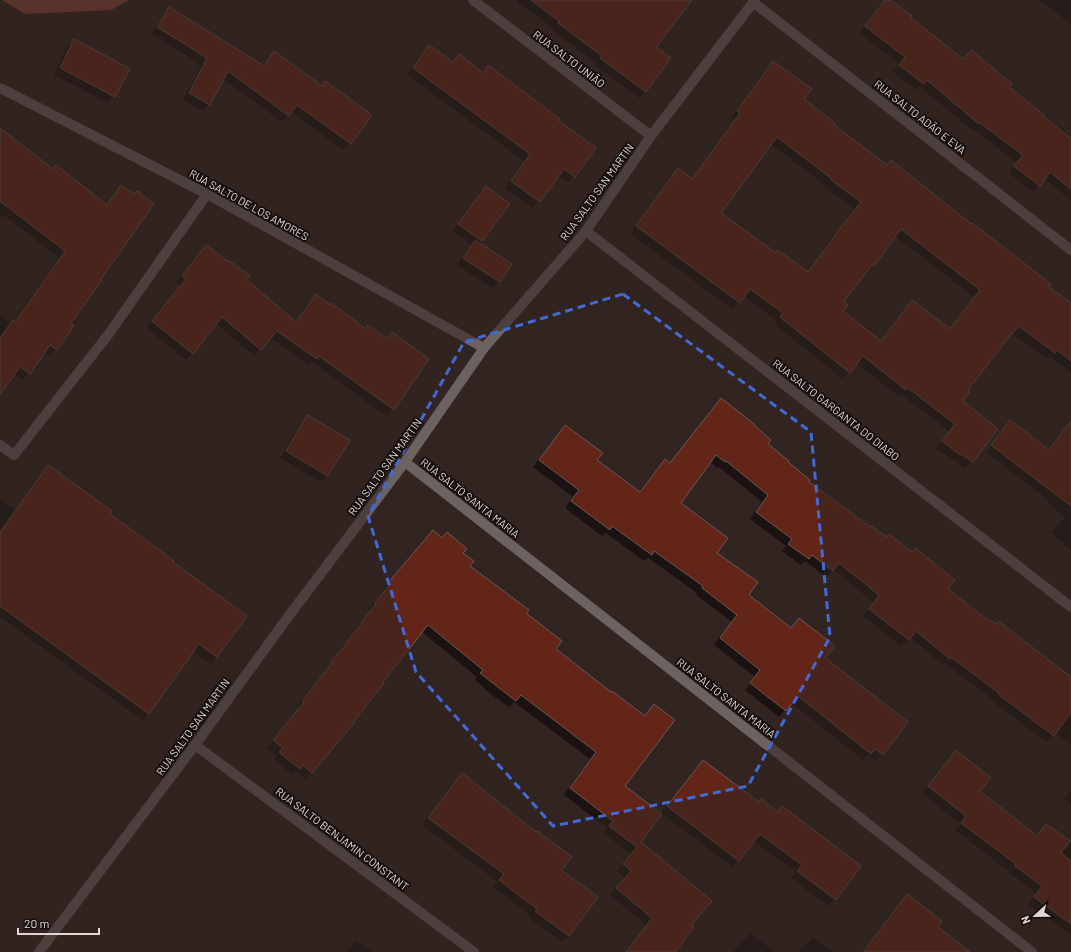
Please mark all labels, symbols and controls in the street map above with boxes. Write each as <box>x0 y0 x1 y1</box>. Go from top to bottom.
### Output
street label: RUA SALTO UNIÃO <box>531 27 608 90</box>
street label: RUA SALTO ADÃO E EVA <box>872 77 969 157</box>
street label: RUA SALTO SAN MARTIN <box>557 141 636 243</box>
street label: RUA SALTO DE LOS AMORES <box>187 166 311 243</box>
street label: RUA SALTO GARGANTA DO DIABO <box>770 356 902 463</box>
street label: RUA SALTO SAN MARTIN <box>345 416 424 518</box>
street label: RUA SALTO SANTA MARIA <box>418 455 522 540</box>
street label: RUA SALTO SANTA MARIA <box>674 655 778 740</box>
street label: RUA SALTO SAN MARTIN <box>153 676 232 778</box>
street label: RUA SALTO BENJAMIN CONSTANT <box>273 784 411 893</box>
north arrow <box>1015 896 1055 936</box>
scale bar <box>18 910 99 936</box>
text: N <box>1018 914 1033 926</box>
text: 20 m <box>24 916 50 930</box>

